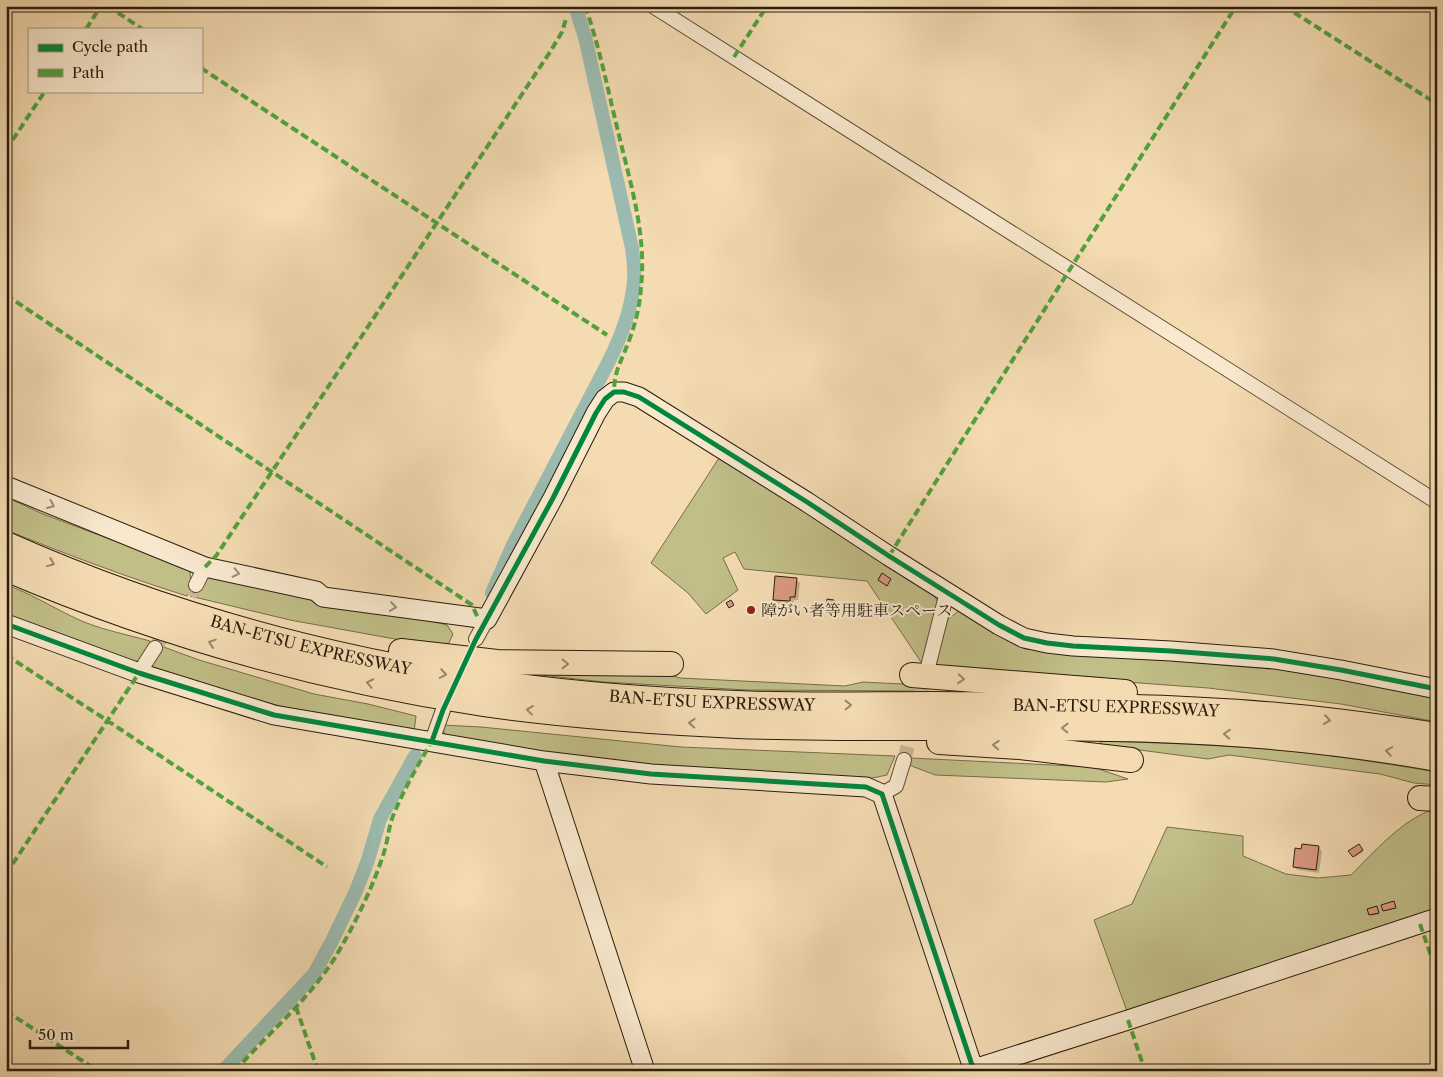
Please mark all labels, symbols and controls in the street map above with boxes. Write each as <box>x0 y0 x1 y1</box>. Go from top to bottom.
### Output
legend <box>28 28 202 92</box>
text: Cycle path <box>72 37 149 56</box>
text: Path <box>72 63 105 82</box>
one-way arrow <box>46 498 55 509</box>
one-way arrow <box>46 557 55 568</box>
one-way arrow <box>231 567 240 578</box>
place label: 障がい者等用駐車スペース <box>761 600 952 620</box>
one-way arrow <box>389 601 398 611</box>
marker: 障がい者等用駐車スペース <box>745 604 757 616</box>
street label: BAN-ETSU EXPRESSWAY <box>208 610 414 679</box>
one-way arrow <box>209 639 217 649</box>
one-way arrow <box>561 658 569 669</box>
one-way arrow <box>438 669 447 679</box>
one-way arrow <box>957 674 965 685</box>
one-way arrow <box>366 678 374 689</box>
street label: BAN-ETSU EXPRESSWAY <box>608 686 816 715</box>
street label: BAN-ETSU EXPRESSWAY <box>1013 695 1221 721</box>
one-way arrow <box>845 700 853 710</box>
one-way arrow <box>526 705 534 716</box>
one-way arrow <box>1322 714 1331 724</box>
one-way arrow <box>688 718 696 729</box>
one-way arrow <box>1061 723 1068 733</box>
one-way arrow <box>1223 728 1231 739</box>
one-way arrow <box>991 740 999 751</box>
one-way arrow <box>1384 746 1393 756</box>
scale bar <box>30 1017 128 1049</box>
text: 50 m <box>38 1025 74 1044</box>

